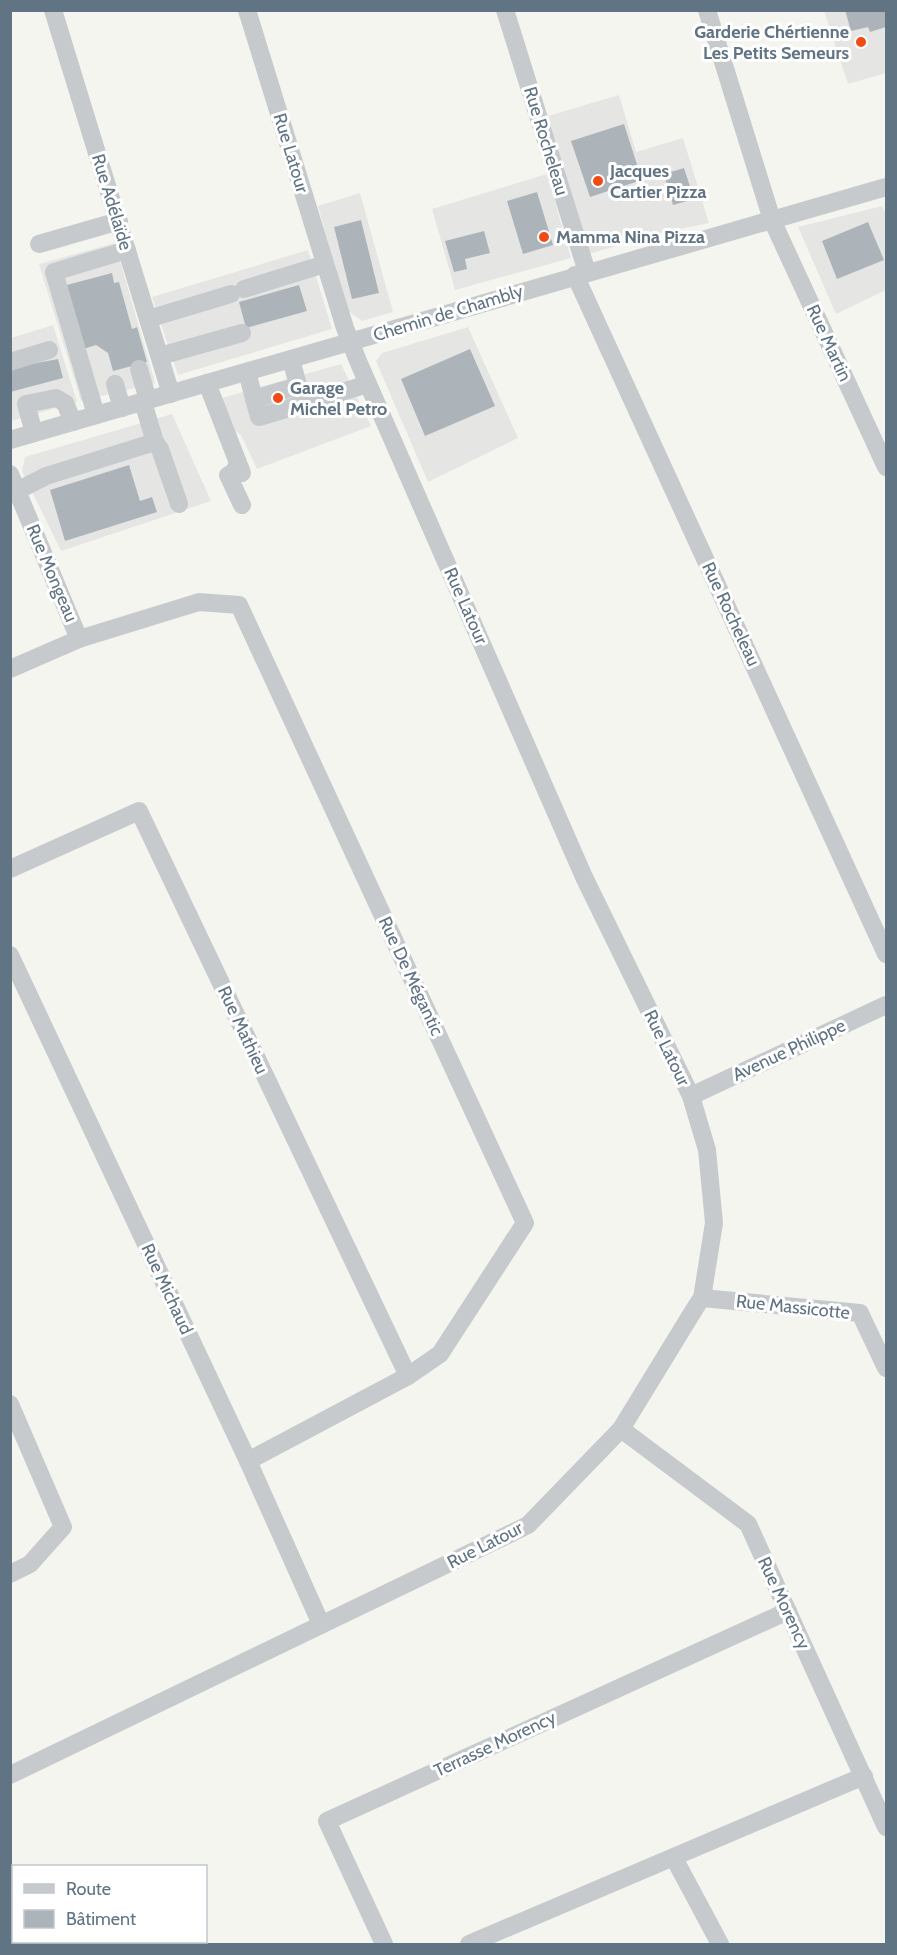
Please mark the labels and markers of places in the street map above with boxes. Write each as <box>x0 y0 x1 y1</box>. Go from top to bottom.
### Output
place label: Garderie Chértienne Les Petits Semeurs <box>694 21 849 64</box>
marker: Garderie Chértienne Les Petits Semeurs <box>854 35 868 49</box>
place label: Jacques Cartier Pizza <box>609 160 707 203</box>
marker: Jacques Cartier Pizza <box>591 174 605 188</box>
place label: Mamma Nina Pizza <box>556 226 705 248</box>
marker: Mamma Nina Pizza <box>537 230 551 244</box>
place label: Garage Michel Petro <box>290 377 387 420</box>
marker: Garage Michel Petro <box>271 391 285 405</box>

